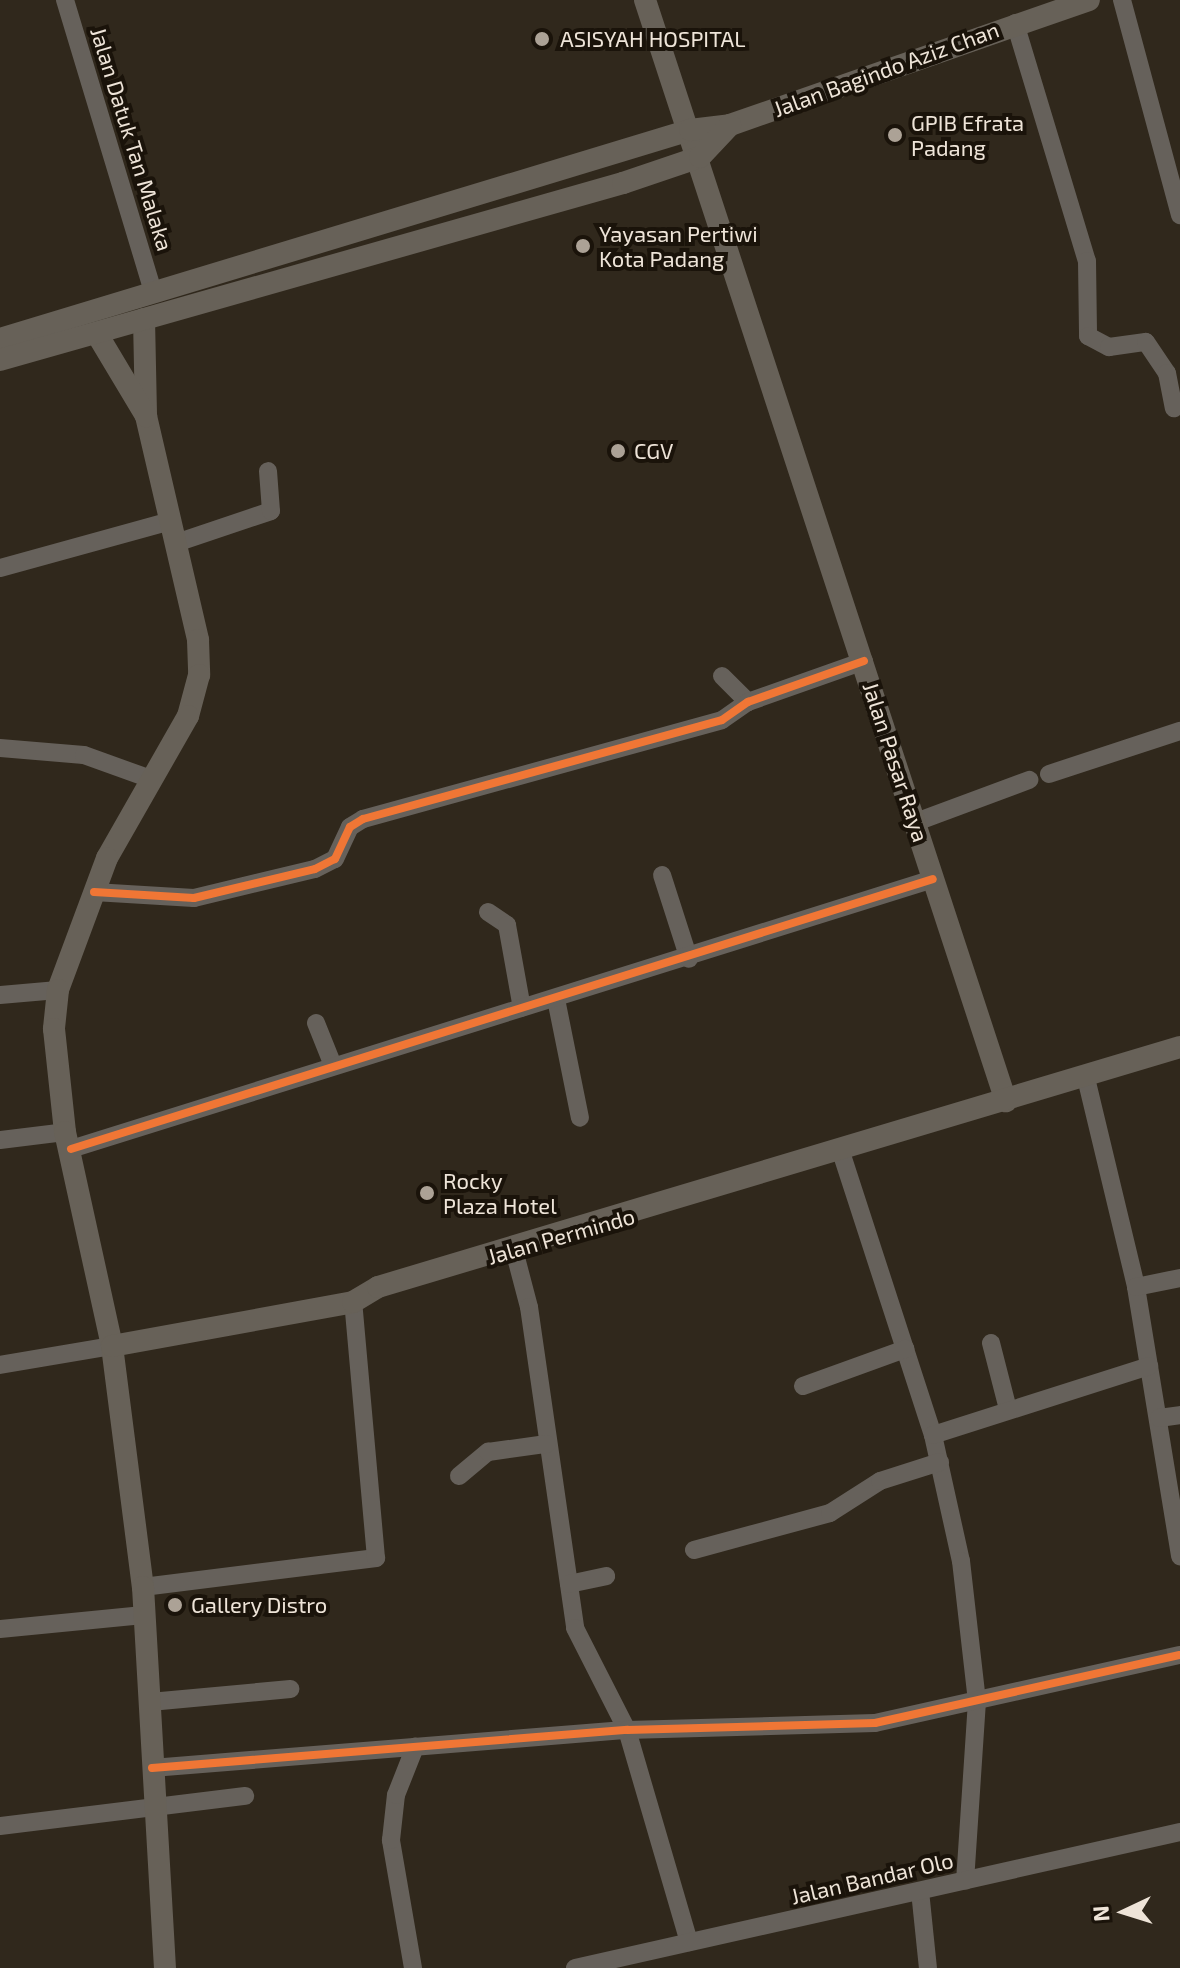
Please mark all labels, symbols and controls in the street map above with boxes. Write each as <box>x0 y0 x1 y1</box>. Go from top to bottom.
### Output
street label: Jalan Bagindo Aziz Chan <box>769 16 1003 122</box>
street label: Jalan Datuk Tan Malaka <box>85 24 179 254</box>
place label: ASISYAH HOSPITAL <box>560 26 746 52</box>
marker: ASISYAH HOSPITAL <box>531 28 553 50</box>
place label: GPIB Efrata Padang <box>911 109 1024 160</box>
marker: GPIB Efrata Padang <box>886 126 904 144</box>
place label: Yayasan Pertiwi Kota Padang <box>599 220 758 272</box>
marker: Yayasan Pertiwi Kota Padang <box>574 237 592 255</box>
place label: CGV <box>634 438 674 464</box>
marker: CGV <box>609 442 627 460</box>
street label: Jalan Pasar Raya <box>858 678 934 846</box>
place label: Rocky Plaza Hotel <box>443 1167 557 1218</box>
marker: Rocky Plaza Hotel <box>418 1184 436 1202</box>
street label: Jalan Permindo <box>484 1202 638 1270</box>
place label: Gallery Distro <box>191 1592 328 1618</box>
marker: Gallery Distro <box>166 1596 184 1614</box>
street label: Jalan Bandar Olo <box>788 1846 956 1910</box>
north arrow <box>1084 1872 1164 1952</box>
text: N <box>1087 1905 1114 1923</box>

